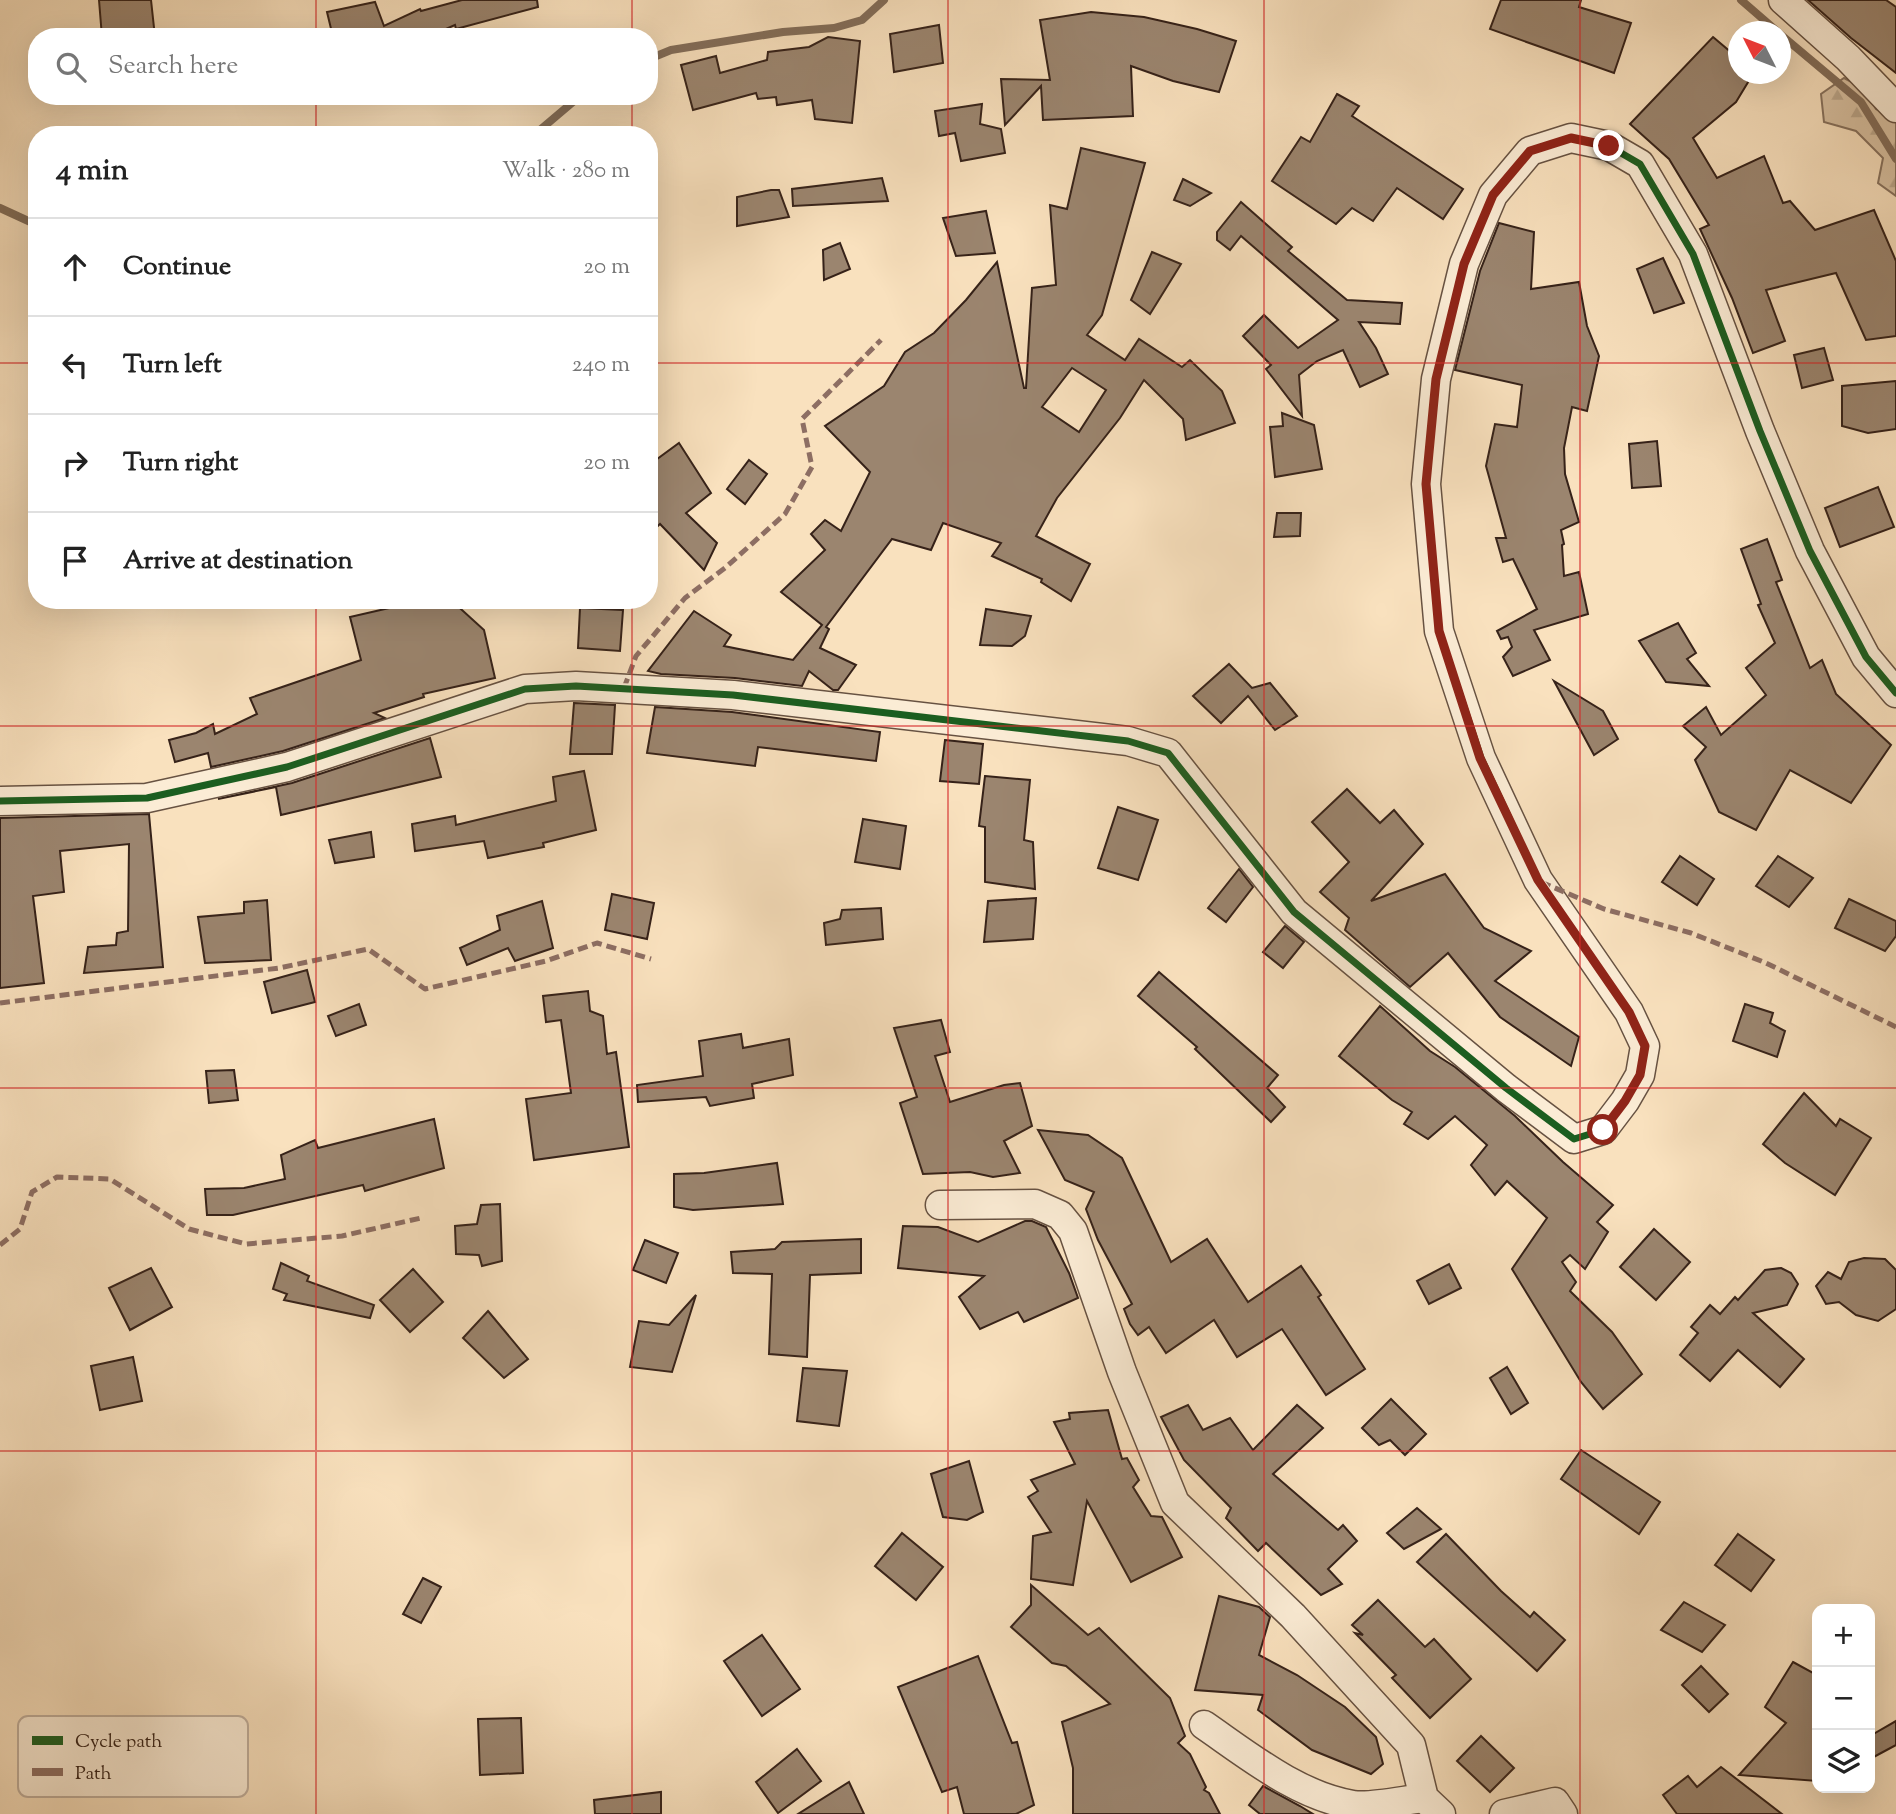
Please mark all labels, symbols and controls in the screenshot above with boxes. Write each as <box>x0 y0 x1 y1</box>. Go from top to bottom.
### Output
north arrow <box>1728 21 1791 84</box>
search box <box>28 28 658 105</box>
icon: search <box>52 48 90 86</box>
text: Search here <box>108 48 238 85</box>
route end <box>1593 130 1624 161</box>
text: 4 min <box>56 150 129 193</box>
text: Walk · 280 m <box>502 155 630 188</box>
icon: ahead <box>56 248 94 286</box>
text: Continue <box>123 249 231 286</box>
text: 20 m <box>583 251 630 284</box>
icon: left <box>56 346 94 384</box>
text: Turn left <box>123 347 222 384</box>
text: 240 m <box>572 349 630 382</box>
icon: right <box>56 444 94 482</box>
text: Turn right <box>123 445 238 482</box>
text: 20 m <box>583 447 630 480</box>
icon: arrive <box>56 542 94 580</box>
text: Arrive at destination <box>123 543 353 580</box>
route start <box>1587 1114 1618 1145</box>
map controls <box>1812 1604 1875 1793</box>
button: + <box>1812 1604 1875 1667</box>
button: − <box>1812 1667 1875 1730</box>
legend <box>18 1716 248 1797</box>
text: Cycle path <box>75 1729 162 1756</box>
button: layers <box>1812 1730 1875 1793</box>
text: Path <box>75 1761 112 1788</box>

